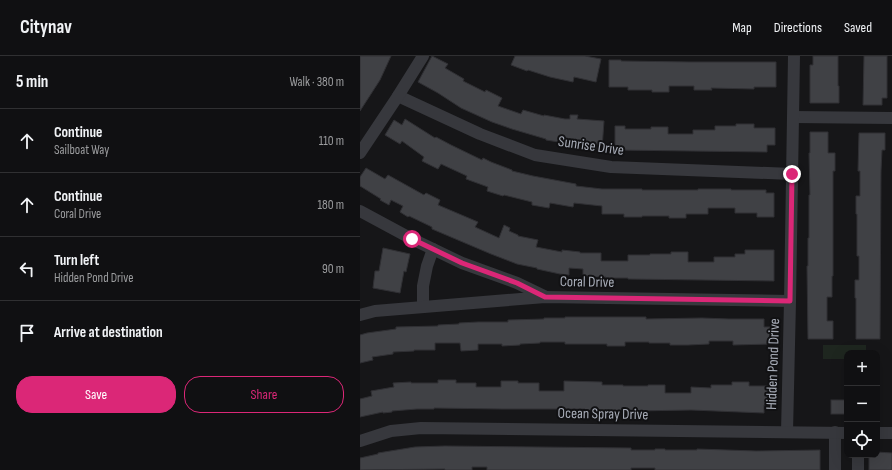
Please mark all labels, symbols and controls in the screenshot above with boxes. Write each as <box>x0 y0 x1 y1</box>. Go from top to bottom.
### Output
text: Citynav <box>20 16 72 39</box>
text: Map <box>732 19 752 36</box>
text: Directions <box>774 19 822 36</box>
text: Saved <box>844 19 872 36</box>
text: 5 min <box>16 72 48 92</box>
text: Walk · 380 m <box>289 74 344 90</box>
text: Continue <box>54 123 103 142</box>
icon: ahead <box>16 130 38 152</box>
street label: Sunrise Drive <box>557 132 625 160</box>
text: 110 m <box>319 133 344 149</box>
text: Sailboat Way <box>54 142 109 158</box>
route end <box>783 165 801 183</box>
text: Continue <box>54 187 103 206</box>
icon: ahead <box>16 194 38 216</box>
text: 180 m <box>318 197 344 213</box>
text: Coral Drive <box>54 206 101 222</box>
route start <box>403 230 421 248</box>
text: Turn left <box>54 251 99 270</box>
icon: left <box>16 258 38 280</box>
text: 90 m <box>322 261 344 277</box>
text: Hidden Pond Drive <box>54 270 133 286</box>
street label: Coral Drive <box>560 272 614 292</box>
street label: Hidden Pond Drive <box>762 318 784 410</box>
icon: arrive <box>16 322 38 344</box>
text: Arrive at destination <box>54 323 163 342</box>
map controls <box>844 350 880 458</box>
button: + <box>844 350 880 386</box>
button: Save <box>16 376 176 413</box>
button: Share <box>184 376 344 413</box>
button: − <box>844 386 880 422</box>
street label: Ocean Spray Drive <box>557 404 649 424</box>
button: locate <box>844 422 880 458</box>

